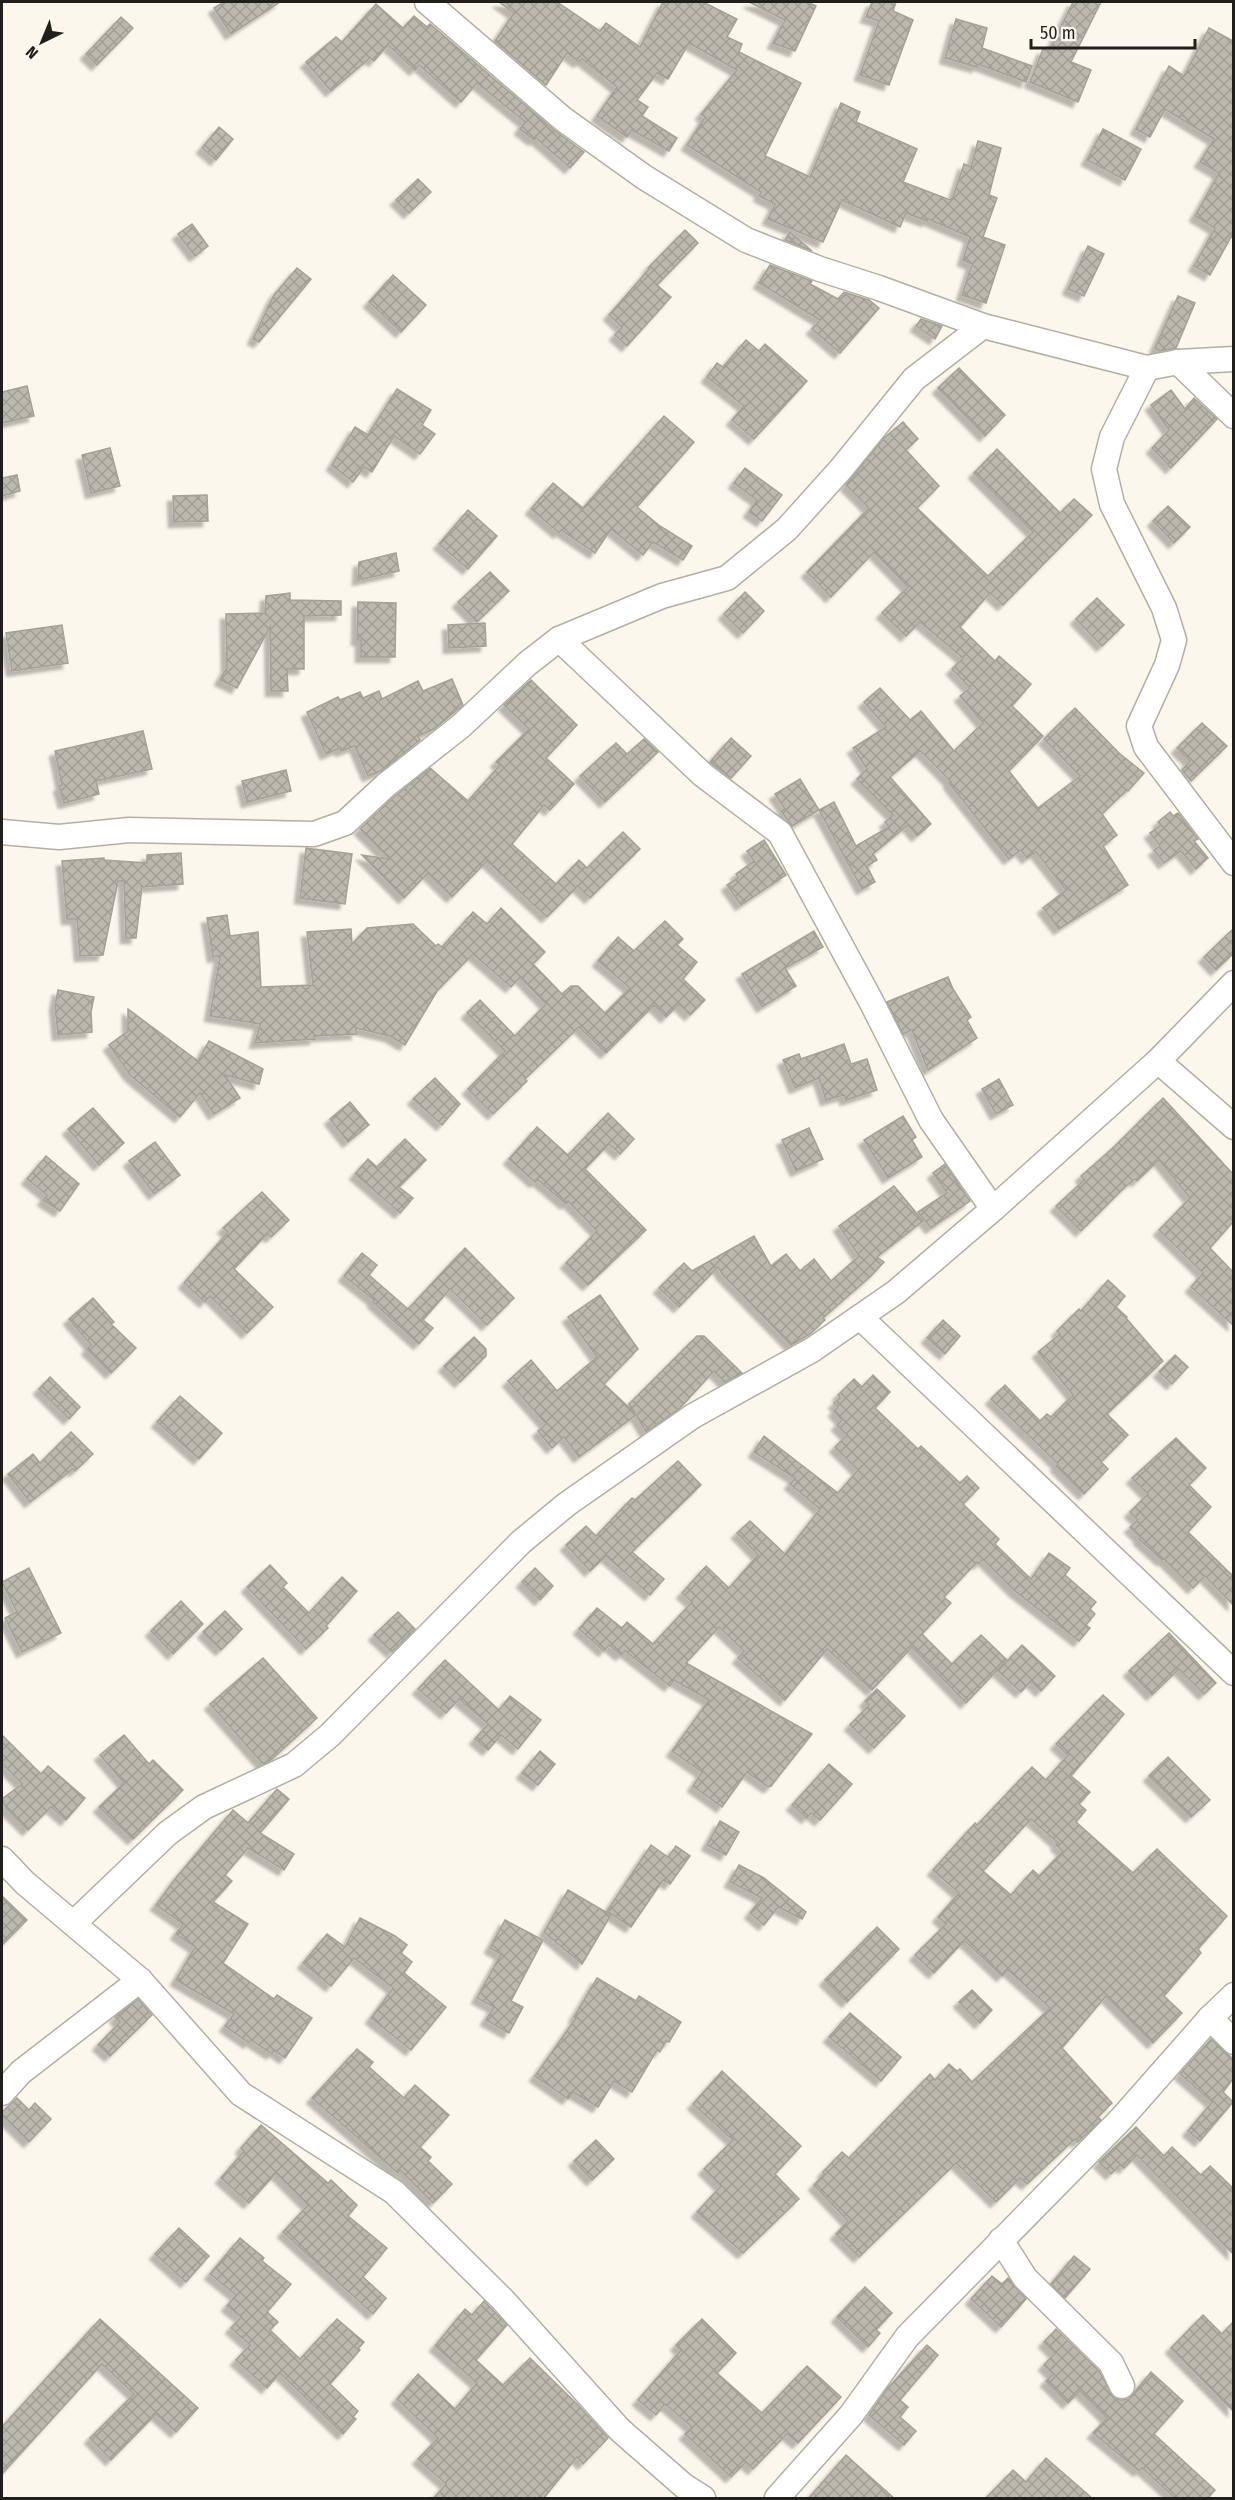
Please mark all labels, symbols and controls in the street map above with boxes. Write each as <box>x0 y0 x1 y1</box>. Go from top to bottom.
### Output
north arrow <box>12 12 72 72</box>
scale bar <box>1031 12 1194 50</box>
text: 50 m <box>1040 22 1076 44</box>
text: N <box>22 42 42 63</box>

